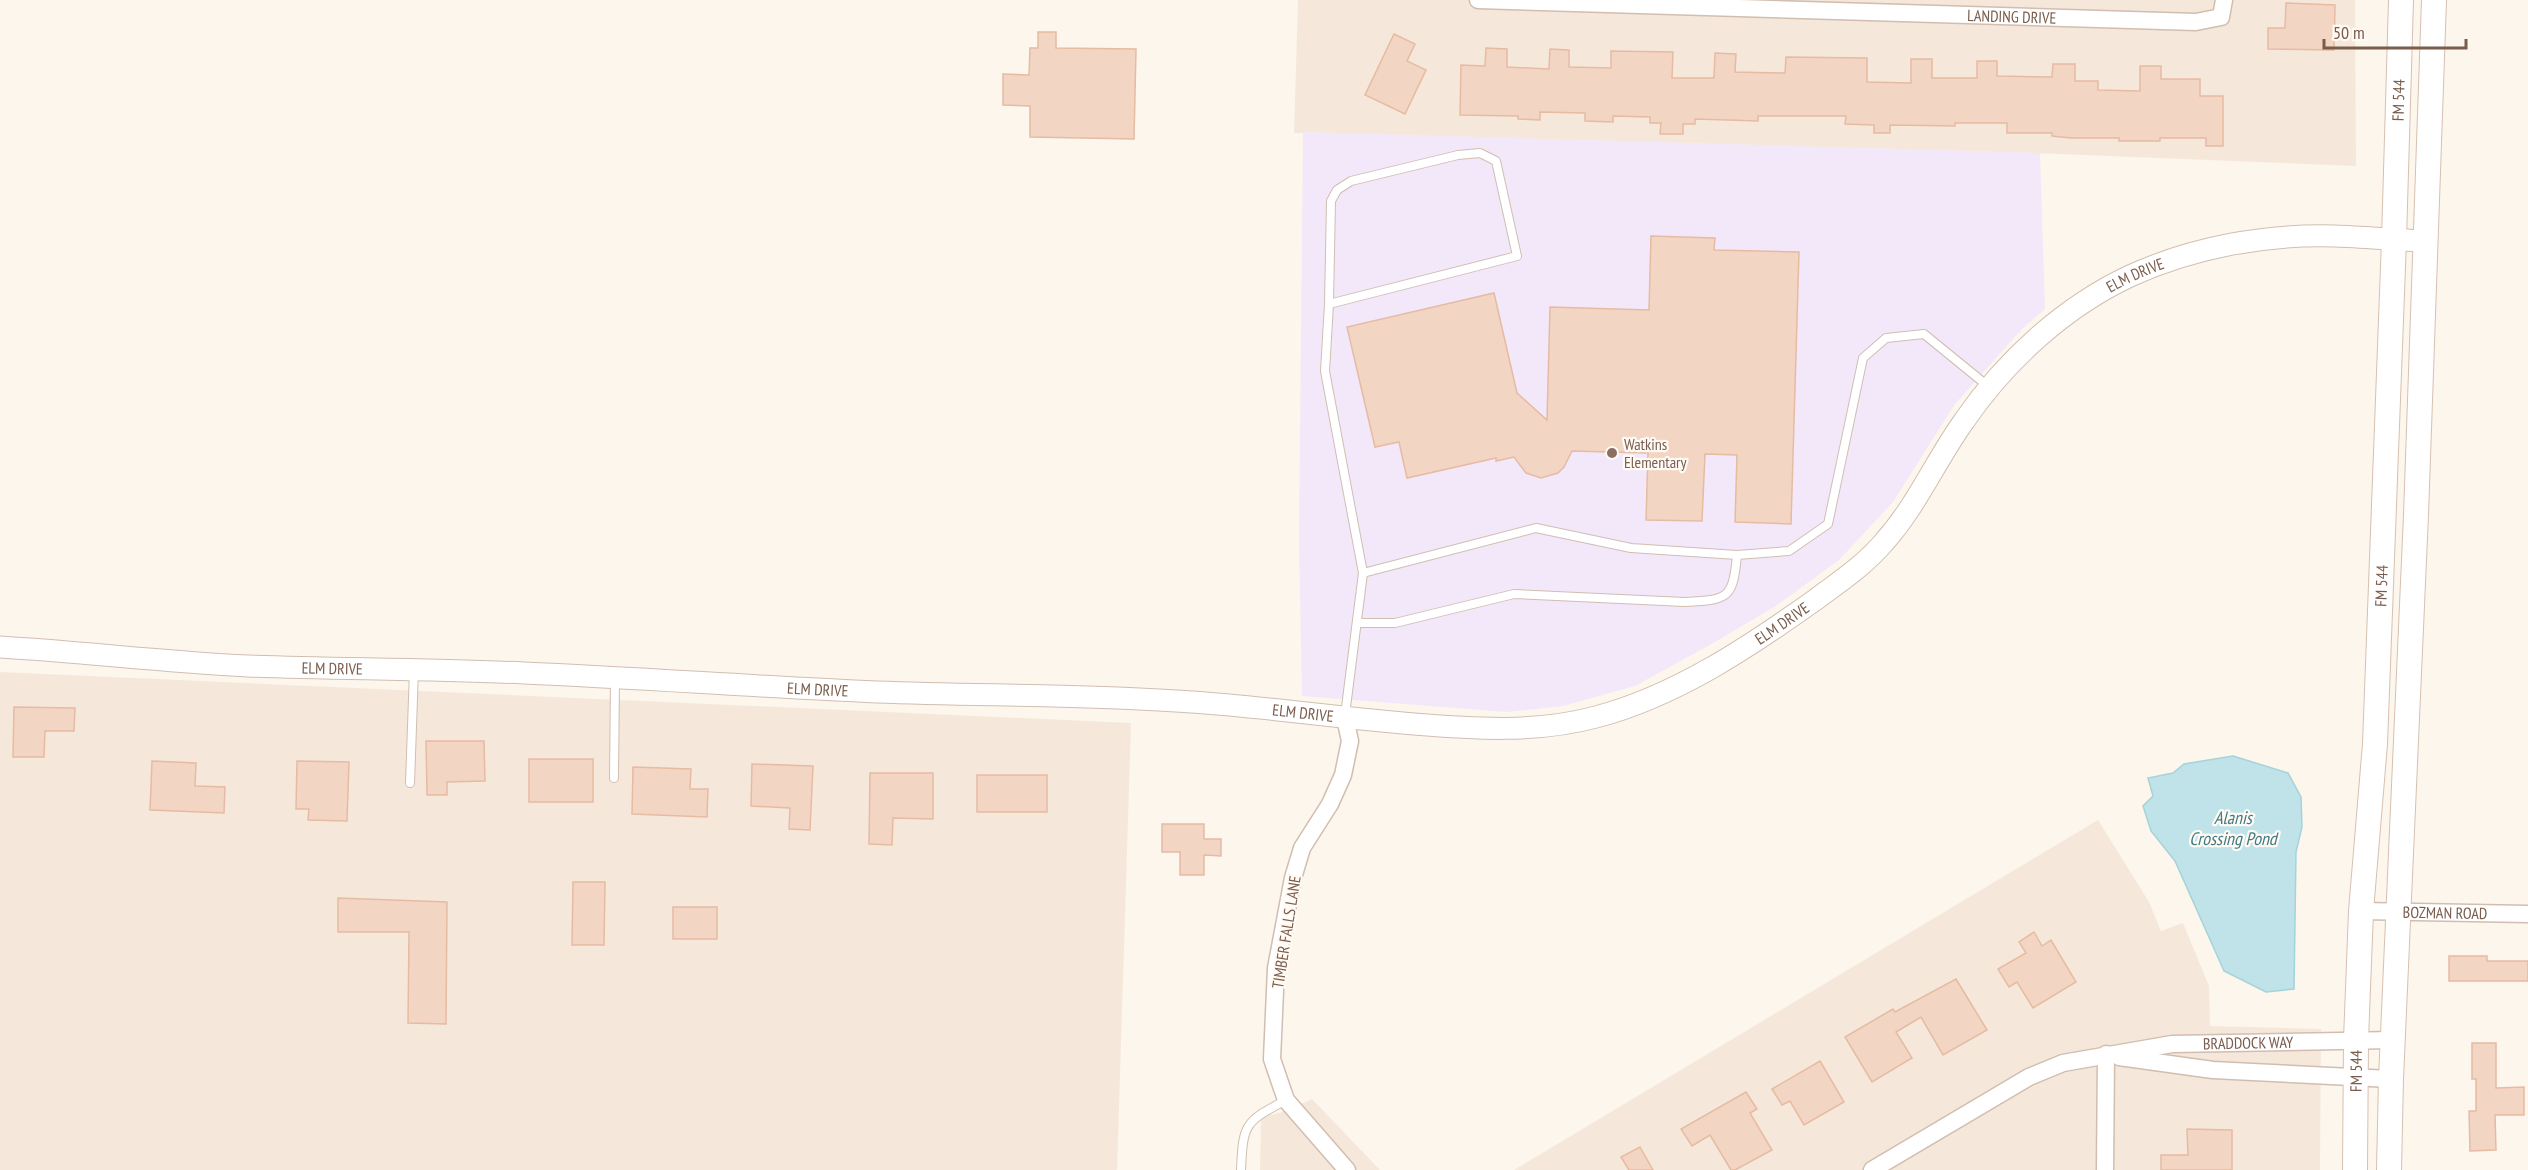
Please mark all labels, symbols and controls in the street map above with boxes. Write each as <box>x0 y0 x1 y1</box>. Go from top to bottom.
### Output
street label: LANDING DRIVE <box>1967 5 2057 28</box>
scale bar <box>2324 12 2466 50</box>
text: 50 m <box>2333 21 2365 44</box>
street label: FM 544 <box>2387 79 2409 121</box>
street label: ELM DRIVE <box>2103 253 2167 296</box>
place label: Watkins Elementary <box>1624 434 1686 472</box>
marker: Watkins Elementary <box>1605 446 1619 460</box>
street label: FM 544 <box>2370 565 2392 607</box>
street label: ELM DRIVE <box>1751 597 1813 649</box>
street label: ELM DRIVE <box>301 657 363 679</box>
street label: ELM DRIVE <box>787 678 849 701</box>
street label: ELM DRIVE <box>1271 699 1335 726</box>
water label: Alanis Crossing Pond <box>2189 806 2279 850</box>
street label: TIMBER FALLS LANE <box>1267 874 1305 990</box>
street label: BOZMAN ROAD <box>2403 902 2487 923</box>
street label: BRADDOCK WAY <box>2203 1032 2294 1053</box>
street label: FM 544 <box>2346 1050 2366 1092</box>

